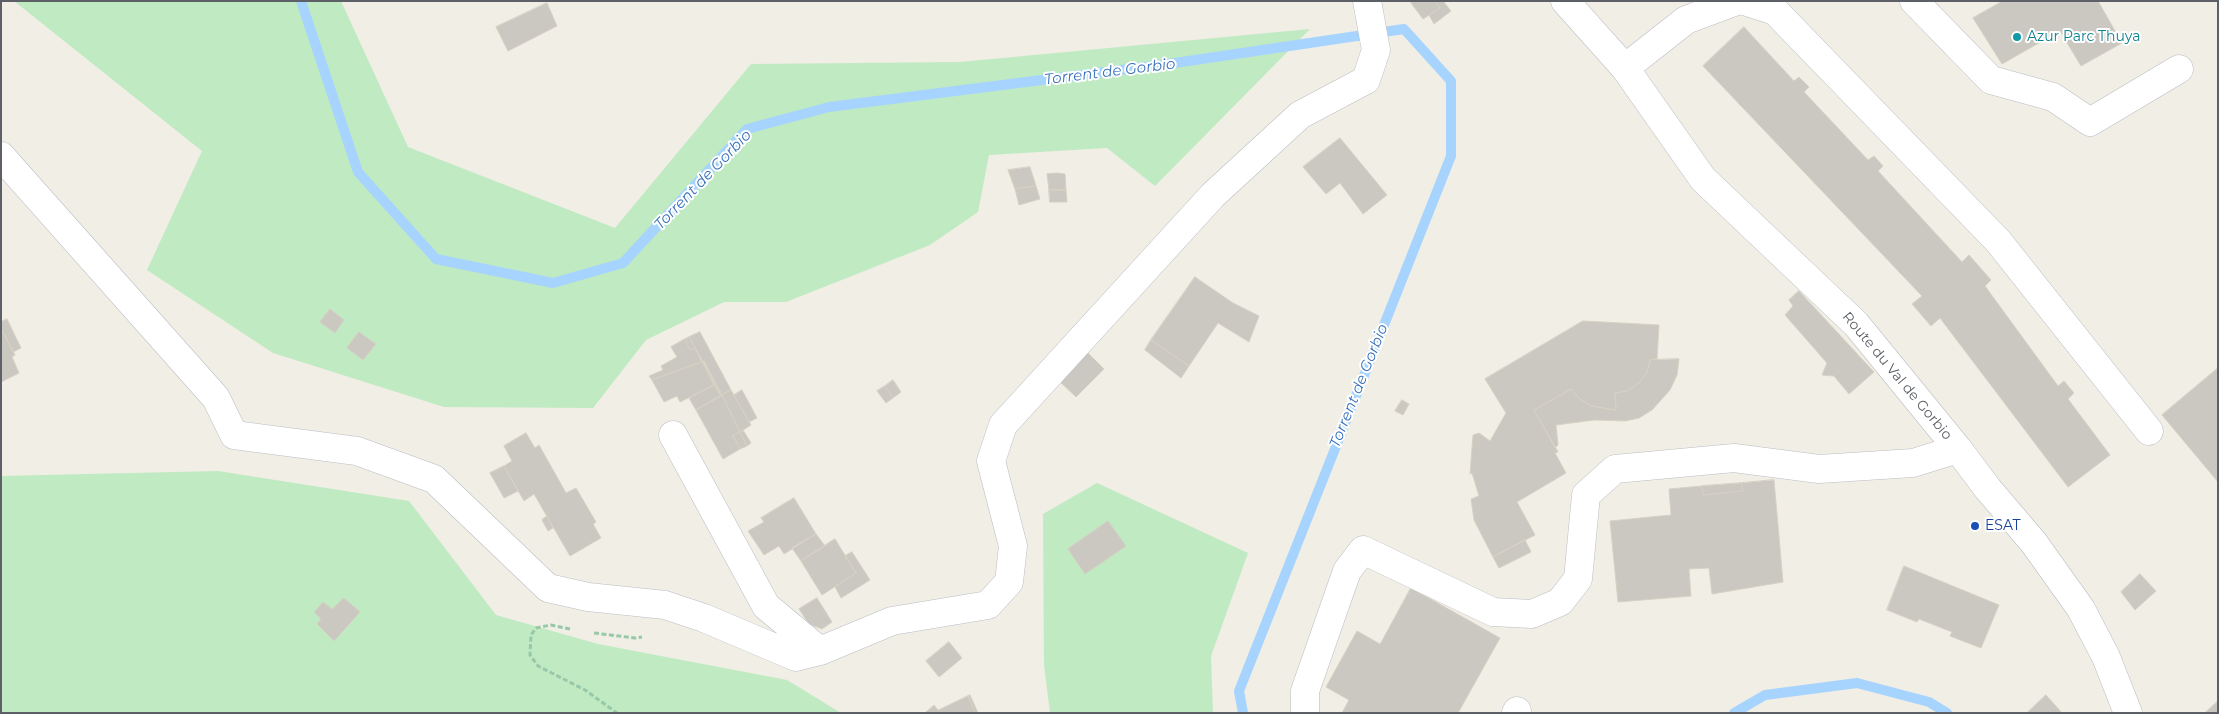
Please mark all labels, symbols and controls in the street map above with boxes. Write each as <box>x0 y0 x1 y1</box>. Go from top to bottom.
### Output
place label: Azur Parc Thuya <box>2027 29 2140 45</box>
marker: Azur Parc Thuya <box>2011 31 2023 43</box>
water label: Torrent de Gorbio <box>1043 55 1177 89</box>
water label: Torrent de Gorbio <box>651 126 755 234</box>
street label: Route du Val de Gorbio <box>1839 309 1955 443</box>
water label: Torrent de Gorbio <box>1326 322 1392 450</box>
place label: ESAT <box>1985 518 2021 534</box>
marker: ESAT <box>1969 520 1981 532</box>

